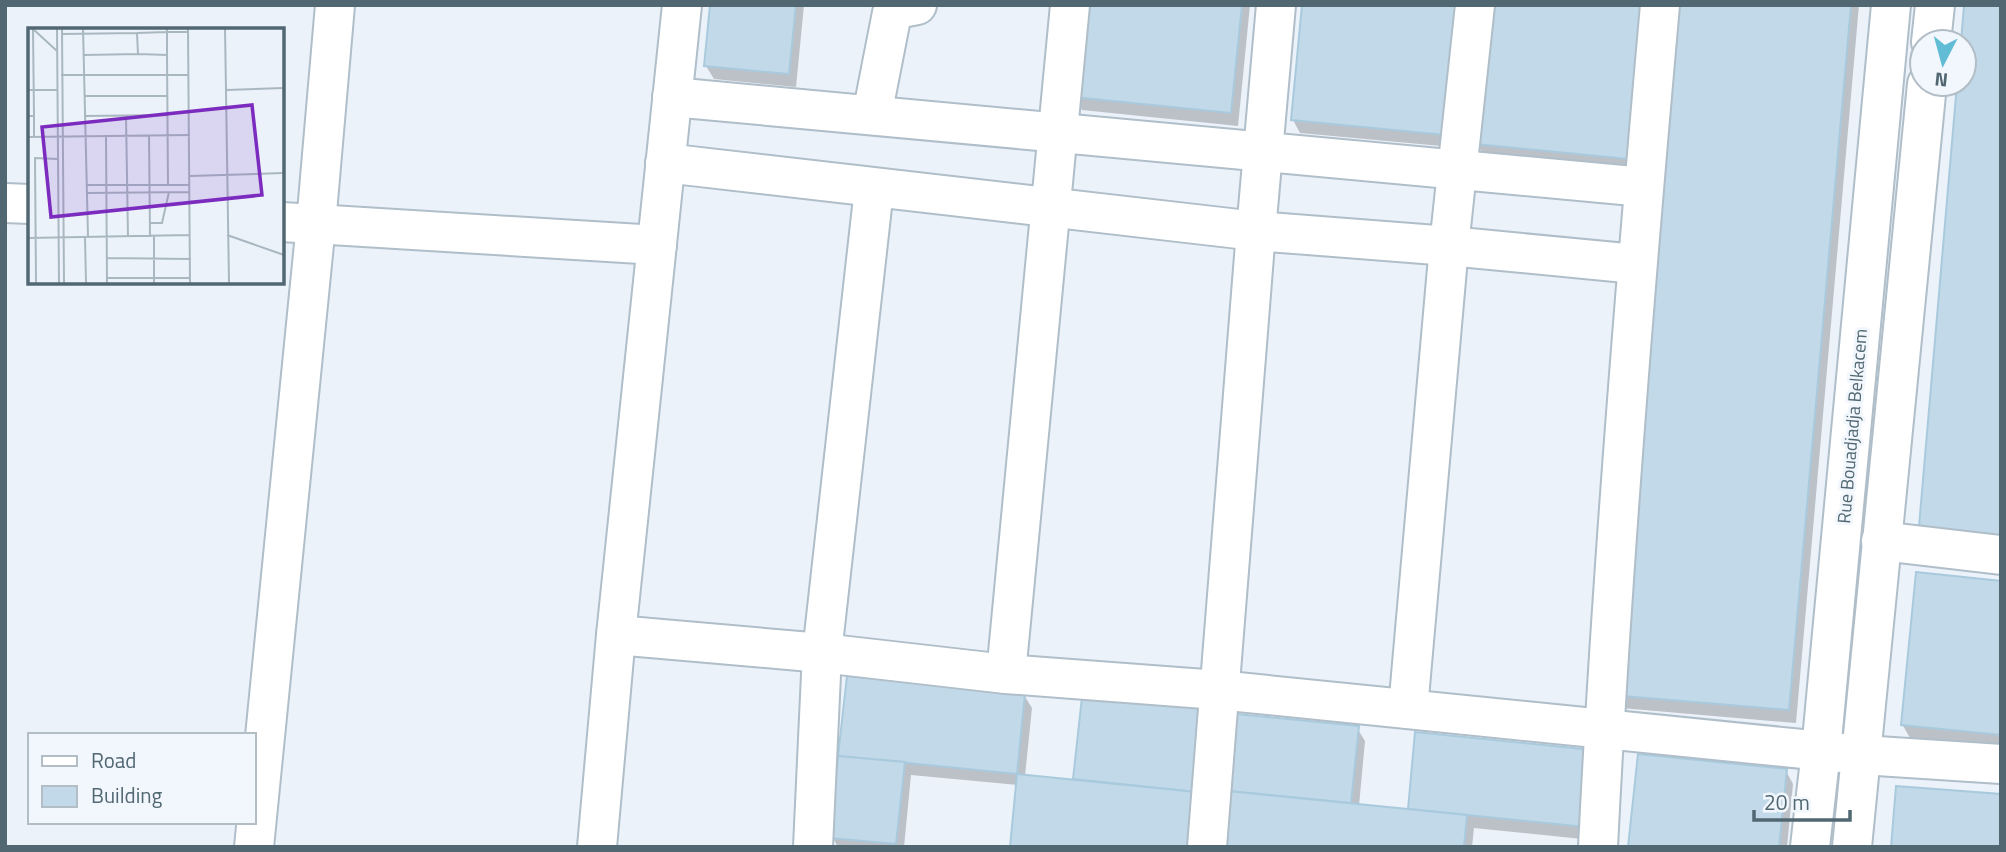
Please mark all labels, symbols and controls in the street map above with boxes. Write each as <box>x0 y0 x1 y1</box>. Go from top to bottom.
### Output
inset map <box>28 28 284 284</box>
north arrow <box>1908 28 1978 98</box>
text: N <box>1933 65 1949 96</box>
street label: Rue Bouadjadja Belkacem <box>1830 327 1874 525</box>
legend <box>28 733 256 824</box>
text: Road <box>91 744 136 776</box>
scale bar <box>1754 778 1850 822</box>
text: Building <box>91 779 163 811</box>
text: 20 m <box>1764 786 1810 818</box>

